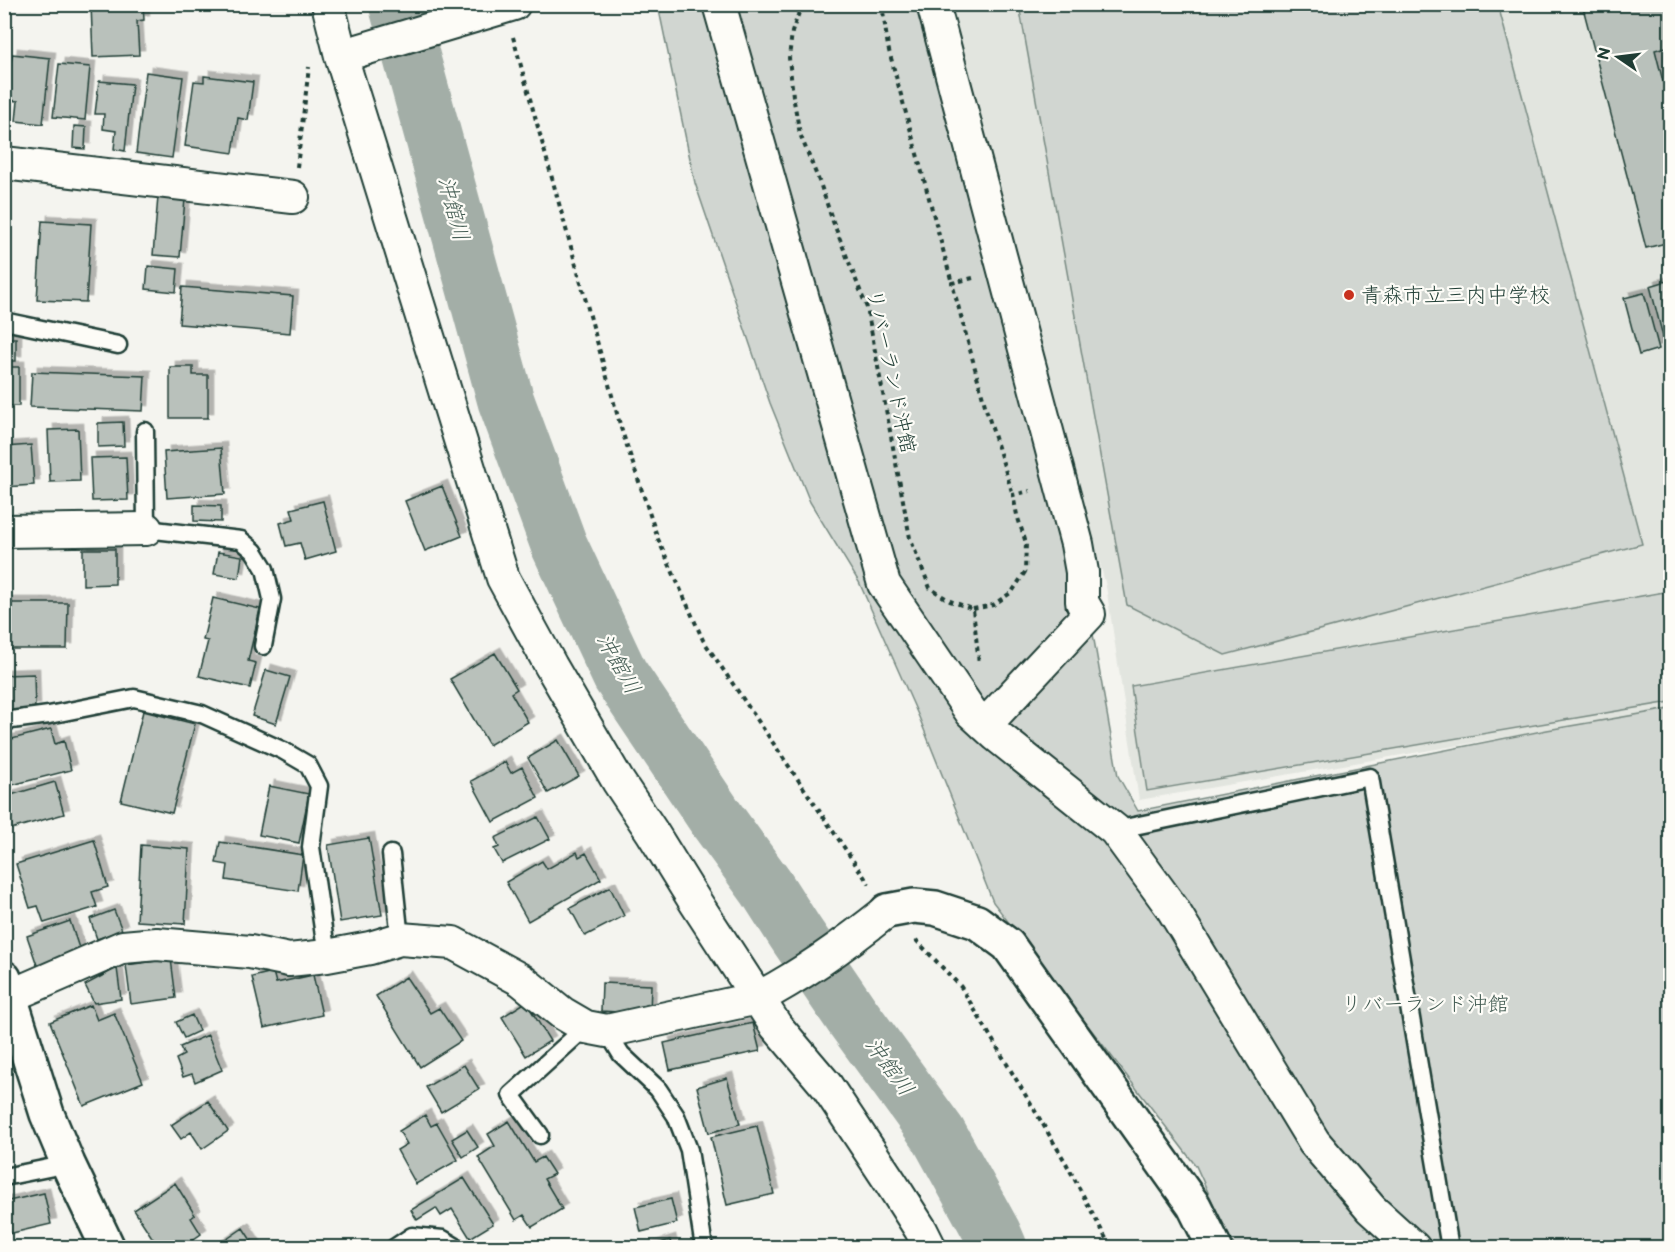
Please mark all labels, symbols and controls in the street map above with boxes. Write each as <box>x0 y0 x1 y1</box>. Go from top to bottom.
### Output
north arrow <box>1588 27 1648 87</box>
text: N <box>1594 46 1616 62</box>
water label: 沖館川 <box>431 174 475 244</box>
place label: 青森市立三内中学校 <box>1361 283 1550 308</box>
street label: リバーランド沖館 <box>861 286 921 456</box>
marker: 青森市立三内中学校 <box>1342 288 1356 302</box>
water label: 沖館川 <box>590 629 646 699</box>
park label: リバーランド沖館 <box>1341 992 1509 1017</box>
water label: 沖館川 <box>859 1032 919 1102</box>

